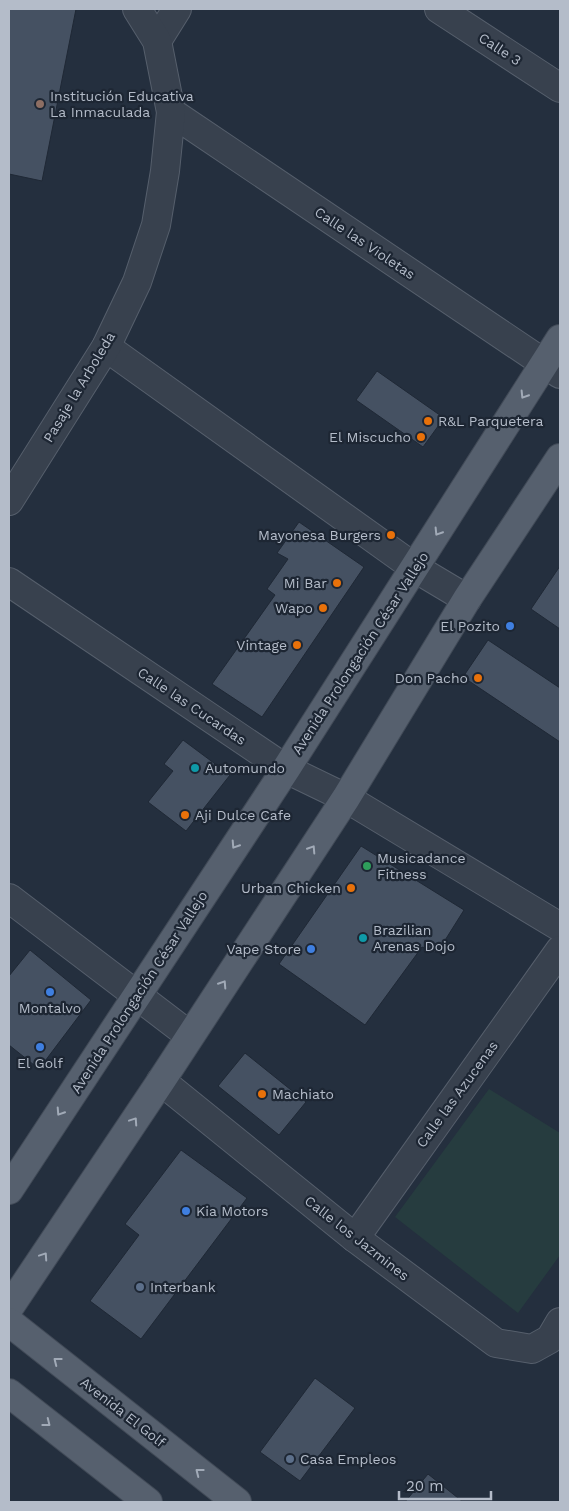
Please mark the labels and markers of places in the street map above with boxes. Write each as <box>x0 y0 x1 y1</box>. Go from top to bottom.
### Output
place label: Institución Educativa La Inmaculada <box>50 88 194 120</box>
marker: Institución Educativa La Inmaculada <box>34 98 46 110</box>
place label: R&L Parquetera <box>438 413 543 429</box>
marker: R&L Parquetera <box>422 415 434 427</box>
place label: El Miscucho <box>329 429 411 445</box>
marker: El Miscucho <box>415 431 427 443</box>
place label: Mayonesa Burgers <box>258 527 381 543</box>
marker: Mayonesa Burgers <box>385 529 397 541</box>
place label: Mi Bar <box>284 575 327 591</box>
marker: Mi Bar <box>331 577 343 589</box>
place label: Wapo <box>275 600 313 616</box>
marker: Wapo <box>317 602 329 614</box>
place label: El Pozito <box>440 618 500 634</box>
marker: El Pozito <box>504 620 516 632</box>
place label: Vintage <box>236 637 287 653</box>
marker: Vintage <box>291 639 303 651</box>
place label: Don Pacho <box>395 670 468 686</box>
marker: Don Pacho <box>472 672 484 684</box>
place label: Automundo <box>205 760 285 776</box>
marker: Automundo <box>189 762 201 774</box>
place label: Aji Dulce Cafe <box>195 807 291 823</box>
marker: Aji Dulce Cafe <box>179 809 191 821</box>
place label: Musicadance Fitness <box>377 850 466 882</box>
marker: Musicadance Fitness <box>361 860 373 872</box>
place label: Urban Chicken <box>241 880 341 896</box>
marker: Urban Chicken <box>345 882 357 894</box>
place label: Brazilian Arenas Dojo <box>373 922 455 954</box>
marker: Brazilian Arenas Dojo <box>357 932 369 944</box>
place label: Vape Store <box>226 941 301 957</box>
marker: Vape Store <box>305 943 317 955</box>
marker: Montalvo <box>44 986 56 998</box>
place label: Montalvo <box>19 1000 81 1016</box>
marker: El Golf <box>34 1041 46 1053</box>
place label: El Golf <box>17 1055 63 1071</box>
place label: Machiato <box>272 1086 334 1102</box>
marker: Machiato <box>256 1088 268 1100</box>
place label: Kia Motors <box>196 1203 268 1219</box>
marker: Kia Motors <box>180 1205 192 1217</box>
place label: Interbank <box>150 1279 216 1295</box>
marker: Interbank <box>134 1281 146 1293</box>
place label: Casa Empleos <box>300 1451 396 1467</box>
marker: Casa Empleos <box>284 1453 296 1465</box>

